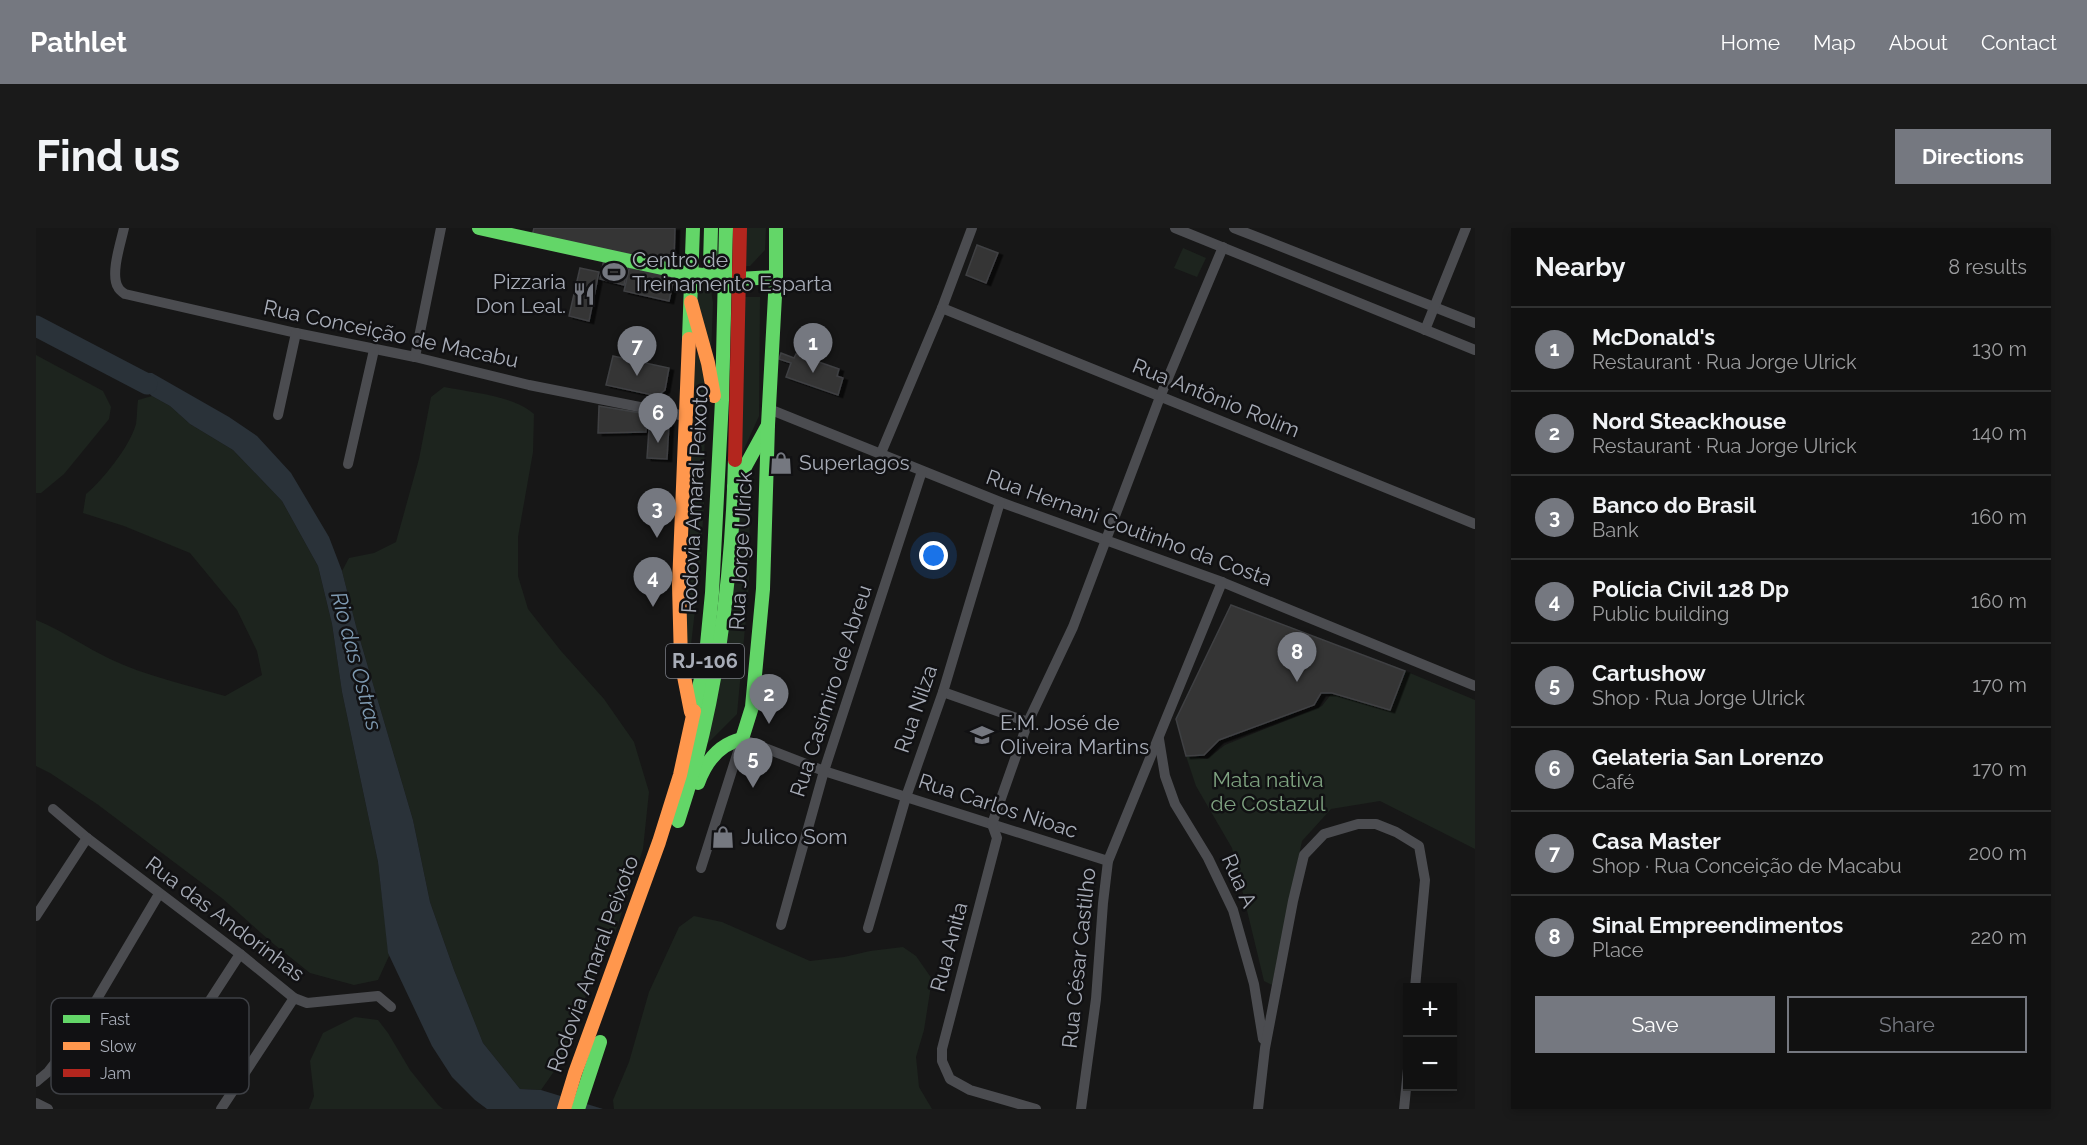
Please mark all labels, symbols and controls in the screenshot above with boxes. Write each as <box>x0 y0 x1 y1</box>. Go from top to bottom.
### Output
text: Pathlet <box>30 26 127 59</box>
text: Home <box>1721 30 1780 55</box>
text: Map <box>1813 30 1856 55</box>
text: About <box>1889 30 1948 55</box>
text: Contact <box>1981 30 2057 55</box>
button: Directions <box>1895 129 2051 184</box>
text: Find us <box>36 132 180 181</box>
place label: Centro de Treinamento Esparta <box>632 247 832 296</box>
text: Nearby <box>1535 252 1625 282</box>
text: 8 results <box>1948 255 2027 279</box>
sports icon: Centro de Treinamento Esparta <box>601 259 627 285</box>
place label: Pizzaria Don Leal. <box>475 269 566 318</box>
restaurant icon: Pizzaria Don Leal. <box>571 281 597 307</box>
street label: Rua Conceição de Macabu <box>261 294 521 373</box>
pin: 1 <box>794 324 832 373</box>
text: McDonald's <box>1592 324 1715 350</box>
pin: 7 <box>618 326 656 376</box>
text: 1 <box>1550 337 1559 361</box>
text: 130 m <box>1972 337 2027 361</box>
text: Restaurant · Rua Jorge Ulrick <box>1592 350 1857 374</box>
street label: Rua Antônio Rolim <box>1129 353 1303 442</box>
street label: Rodovia Amaral Peixoto <box>676 384 713 614</box>
pin: 6 <box>638 394 678 443</box>
text: Nord Steackhouse <box>1592 408 1786 434</box>
text: 2 <box>1549 421 1560 445</box>
text: 140 m <box>1972 421 2027 445</box>
text: Restaurant · Rua Jorge Ulrick <box>1592 434 1857 458</box>
shop icon: Superlagos <box>768 450 794 476</box>
place label: Superlagos <box>799 450 910 475</box>
street label: Rua Hernani Coutinho da Costa <box>983 464 1276 591</box>
street label: Rua Jorge Ulrick <box>724 471 757 631</box>
pin: 3 <box>638 488 676 538</box>
text: Banco do Brasil <box>1592 492 1756 518</box>
text: 3 <box>1549 505 1560 529</box>
text: 160 m <box>1971 505 2027 529</box>
text: Bank <box>1592 518 1638 542</box>
your location <box>919 541 948 570</box>
pin: 4 <box>634 558 672 607</box>
text: Polícia Civil 128 Dp <box>1592 576 1789 602</box>
street label: Rua Casimiro de Abreu <box>784 582 877 800</box>
water label: Rio das Ostras <box>326 589 388 733</box>
text: 4 <box>1549 589 1560 613</box>
text: 160 m <box>1971 589 2027 613</box>
text: Public building <box>1592 602 1729 626</box>
pin: 8 <box>1278 632 1316 682</box>
road number: RJ-106 <box>666 644 744 678</box>
text: Cartushow <box>1592 660 1706 686</box>
street label: Rua Nilza <box>889 662 942 756</box>
text: 5 <box>1549 673 1560 697</box>
text: 170 m <box>1972 673 2027 697</box>
pin: 2 <box>750 674 788 724</box>
text: Shop · Rua Jorge Ulrick <box>1592 686 1805 710</box>
place label: E.M. José de Oliveira Martins <box>1000 710 1149 759</box>
school or university icon: E.M. José de Oliveira Martins <box>969 722 995 748</box>
pin: 5 <box>734 738 772 788</box>
text: Gelateria San Lorenzo <box>1592 744 1824 770</box>
text: 6 <box>1548 757 1561 781</box>
text: 170 m <box>1972 757 2027 781</box>
park label: Mata nativa de Costazul <box>1211 767 1326 816</box>
street label: Rua Carlos Nioac <box>915 768 1081 843</box>
text: Café <box>1592 770 1635 794</box>
shop icon: Julico Som <box>710 824 736 850</box>
place label: Julico Som <box>741 824 848 849</box>
text: Casa Master <box>1592 828 1721 854</box>
text: 7 <box>1549 841 1560 865</box>
text: 200 m <box>1969 841 2027 865</box>
street label: Rua A <box>1217 850 1262 912</box>
street label: Rua das Andorinhas <box>141 851 310 986</box>
street label: Rodovia Amaral Peixoto <box>542 852 643 1076</box>
text: Shop · Rua Conceição de Macabu <box>1592 854 1902 878</box>
street label: Rua César Castilho <box>1057 866 1100 1049</box>
street label: Rua Anita <box>925 899 972 994</box>
text: Sinal Empreendimentos <box>1592 912 1843 938</box>
text: 8 <box>1548 925 1561 949</box>
text: 220 m <box>1970 925 2027 949</box>
text: Place <box>1592 938 1643 962</box>
map controls <box>1403 983 1457 1091</box>
button: + <box>1403 983 1457 1037</box>
button: Save <box>1535 996 1775 1053</box>
button: Share <box>1787 996 2027 1053</box>
legend <box>51 998 249 1094</box>
text: Fast <box>100 1010 131 1029</box>
text: Slow <box>100 1037 136 1056</box>
button: − <box>1403 1037 1457 1091</box>
text: Jam <box>100 1064 131 1083</box>

